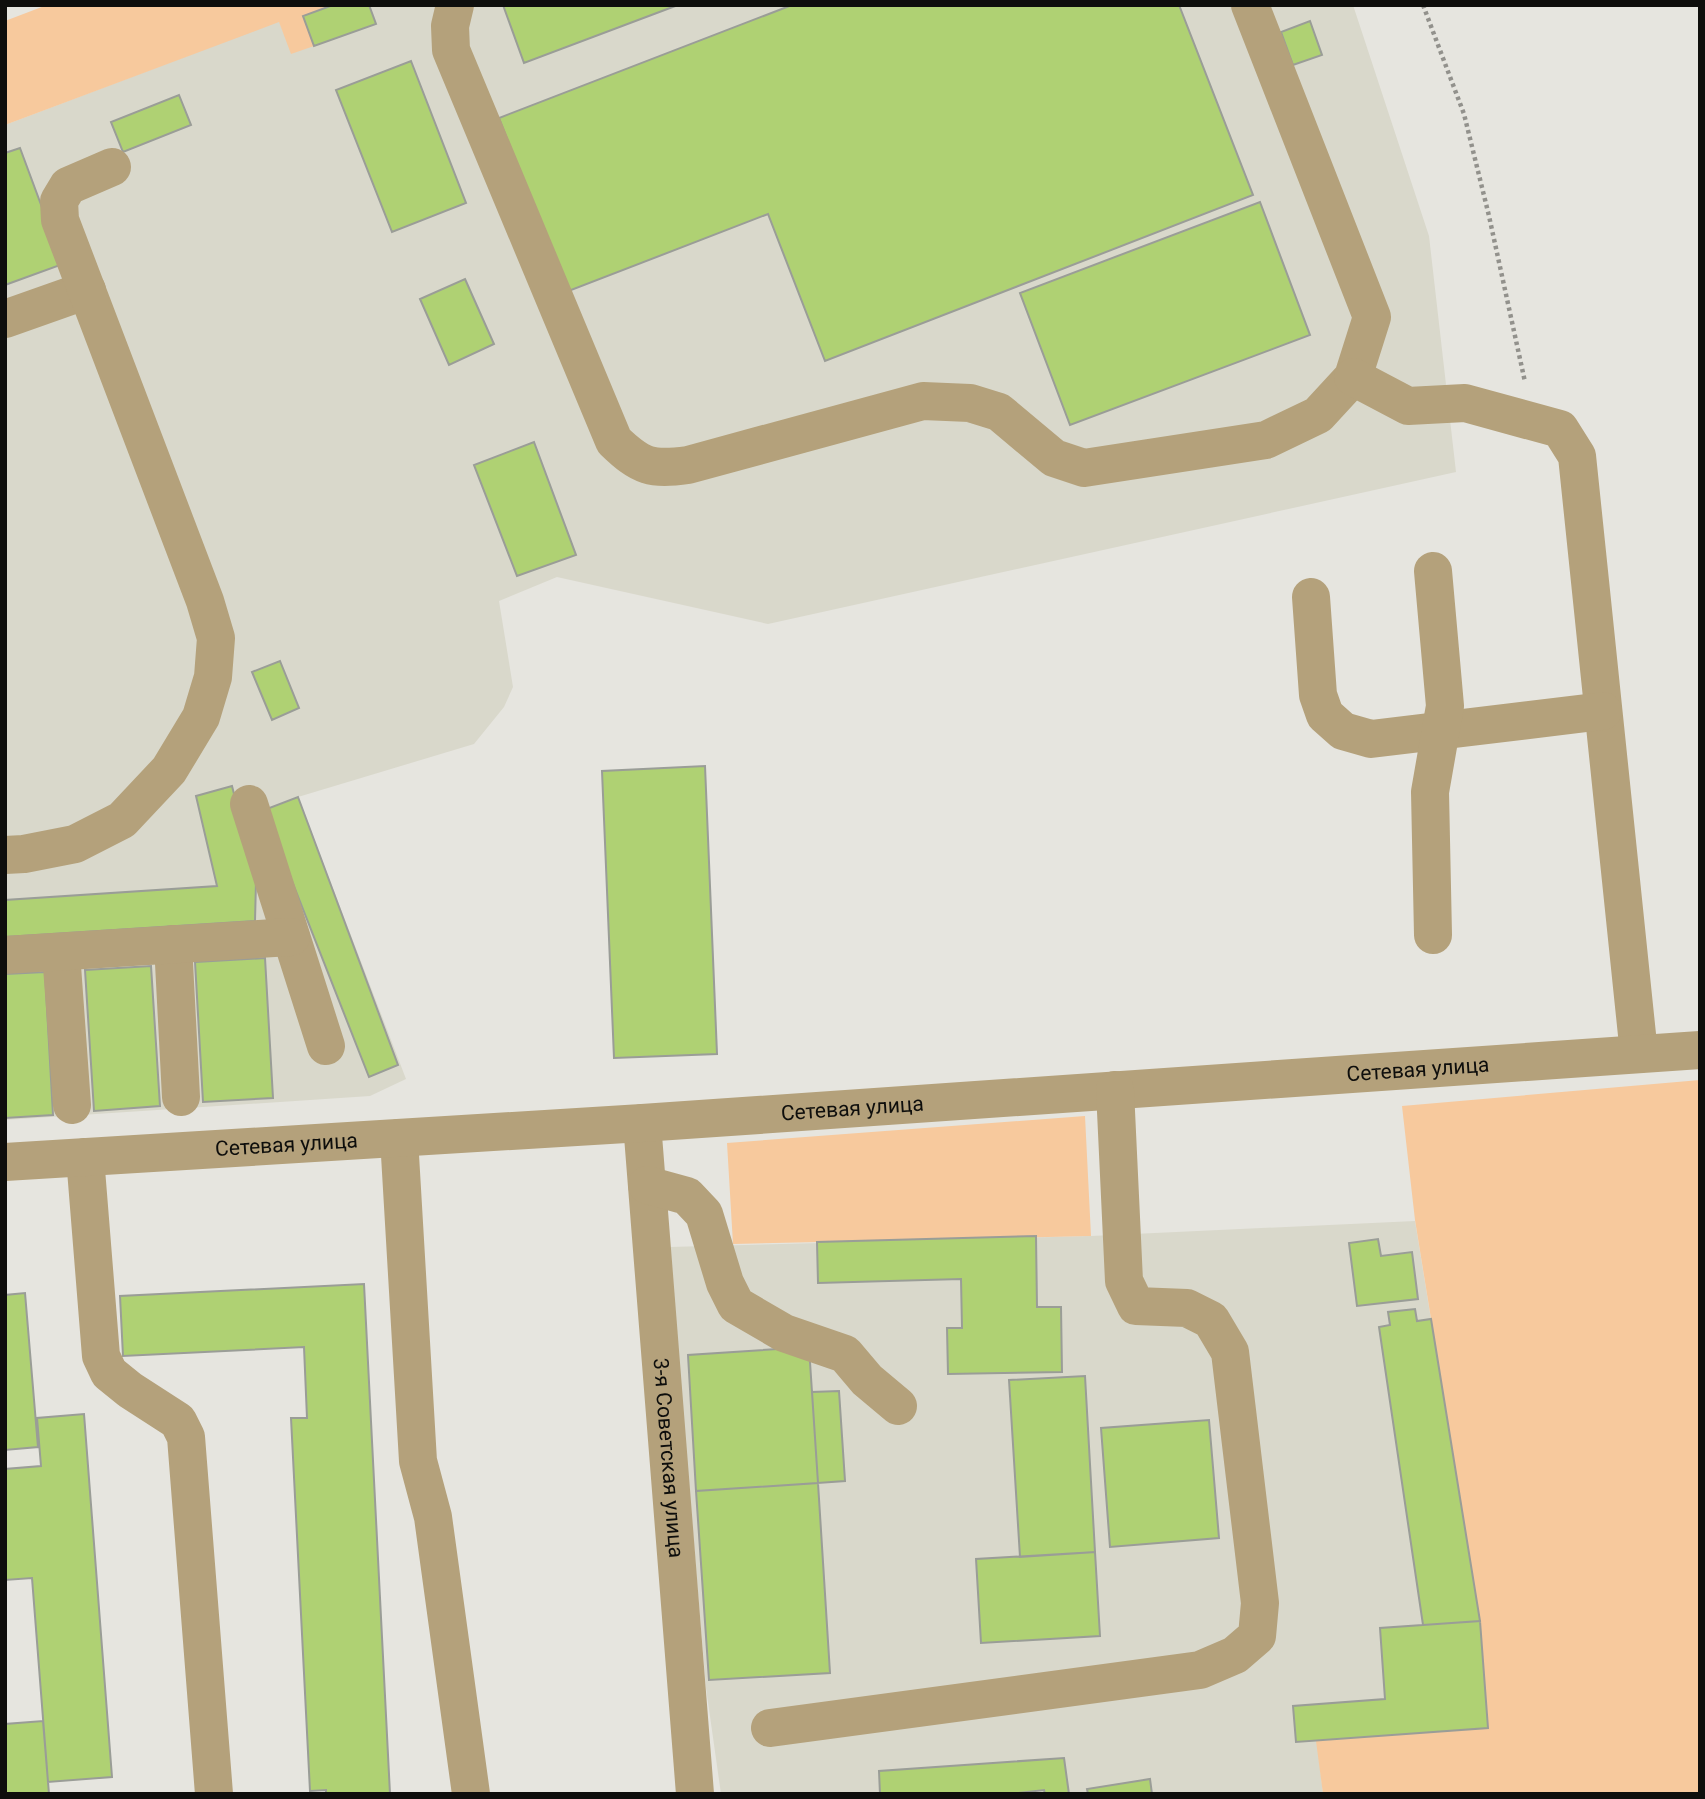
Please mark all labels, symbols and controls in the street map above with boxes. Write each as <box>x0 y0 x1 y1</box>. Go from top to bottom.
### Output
street label: Сетевая улица <box>1346 1053 1490 1086</box>
street label: Сетевая улица <box>780 1092 924 1125</box>
street label: Сетевая улица <box>214 1128 359 1161</box>
street label: 3-я Советская улица <box>649 1357 688 1559</box>

